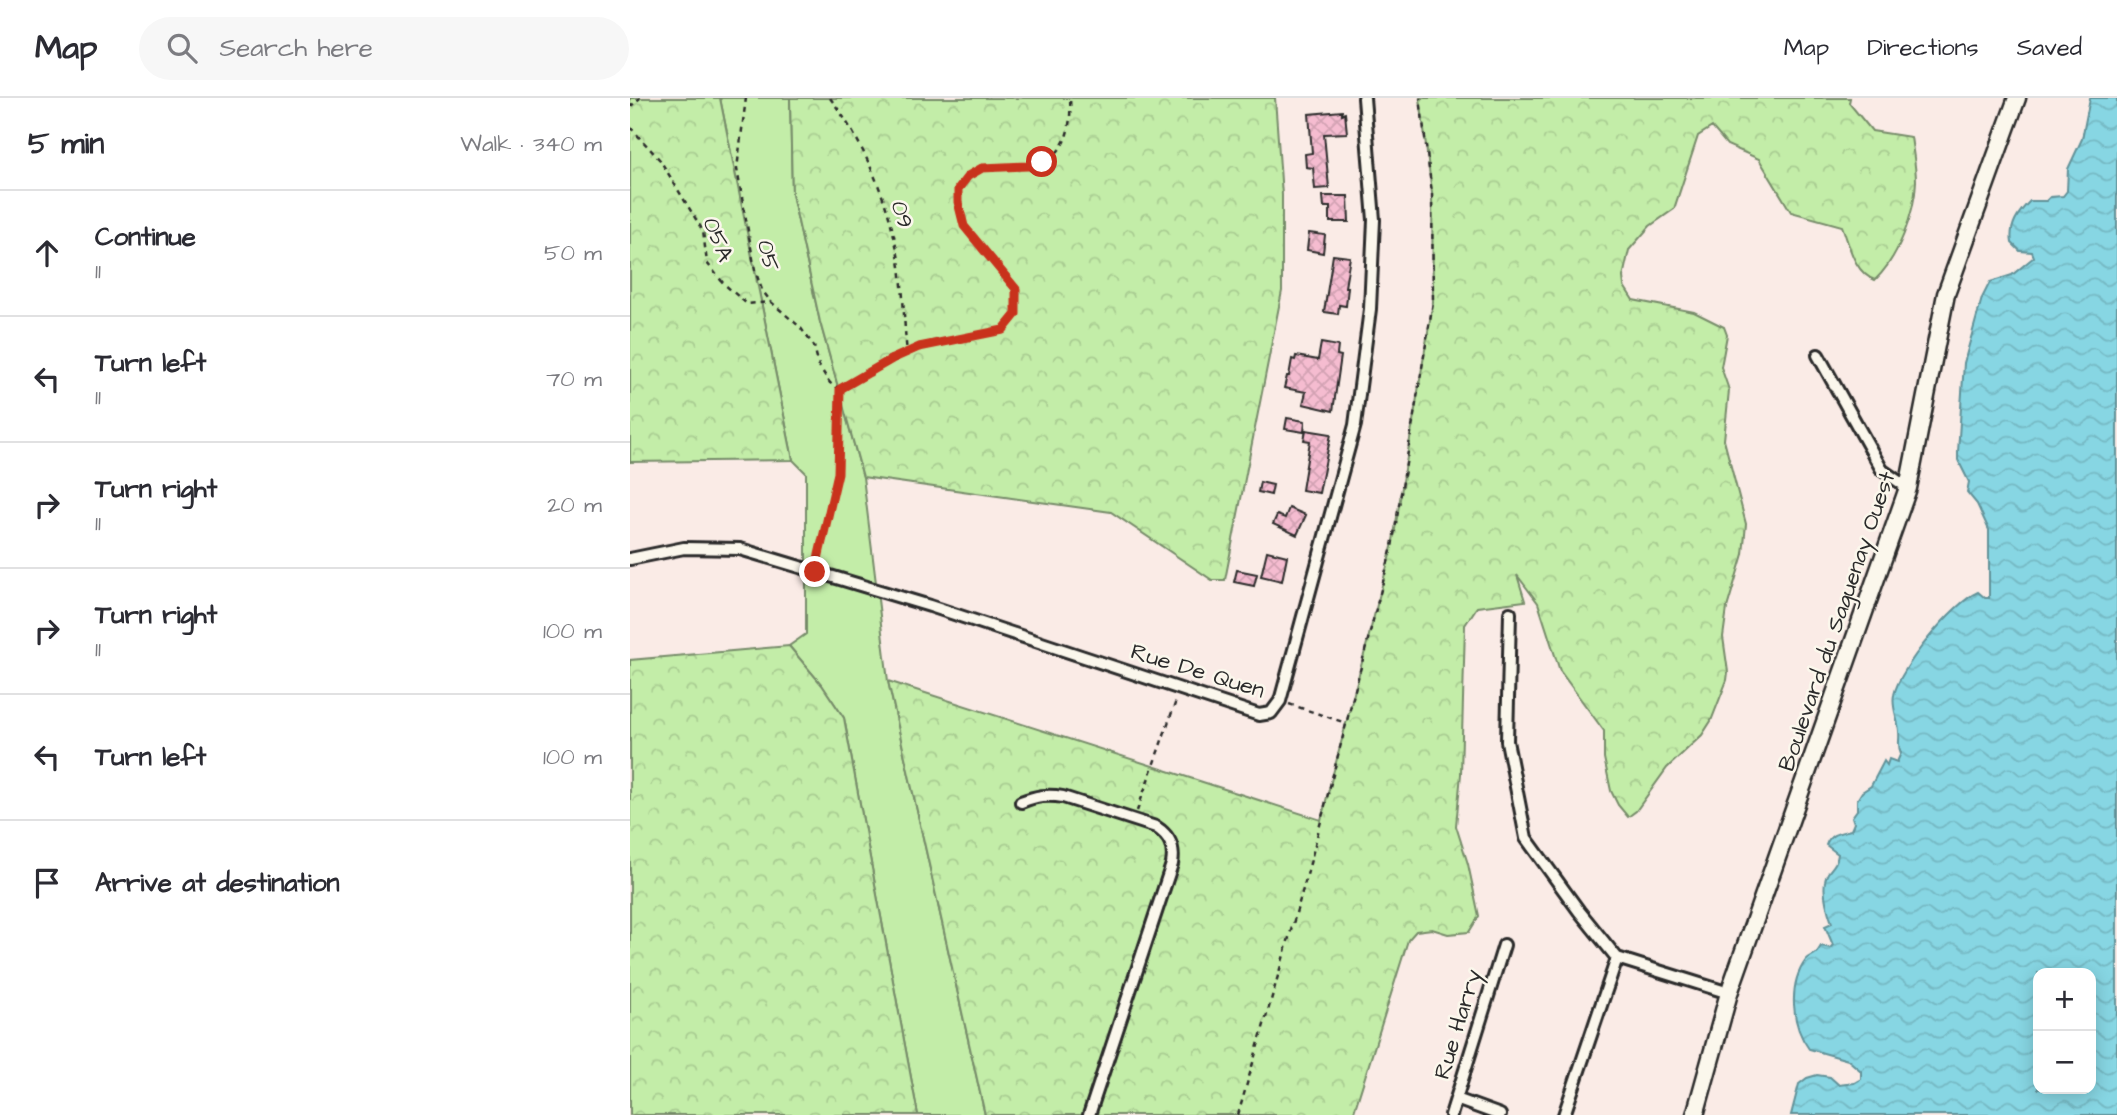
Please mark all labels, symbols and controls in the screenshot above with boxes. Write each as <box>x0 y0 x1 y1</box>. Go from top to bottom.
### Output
search box <box>139 17 629 80</box>
text: Map <box>35 25 97 71</box>
icon: search <box>163 29 201 67</box>
text: Search here <box>219 30 373 66</box>
text: Map <box>1784 31 1829 65</box>
text: Directions <box>1867 31 1979 65</box>
text: Saved <box>2017 31 2082 65</box>
text: 5 min <box>28 123 104 165</box>
text: Walk · 340 m <box>460 128 602 160</box>
route start <box>1026 146 1057 177</box>
street label: 09 <box>883 196 921 232</box>
street label: 05A <box>695 212 742 267</box>
text: Continue <box>95 219 196 255</box>
icon: ahead <box>28 234 66 272</box>
text: 50 m <box>544 237 602 269</box>
street label: 05 <box>749 237 787 274</box>
text: 11 <box>95 255 101 287</box>
text: Turn left <box>95 345 206 381</box>
icon: left <box>28 360 66 398</box>
text: 70 m <box>546 363 602 395</box>
text: 11 <box>95 381 101 413</box>
street label: Boulevard du Saguenay Ouest <box>1771 467 1905 776</box>
text: Turn right <box>95 471 217 507</box>
icon: right <box>28 486 66 524</box>
text: 20 m <box>547 489 602 521</box>
text: 11 <box>95 507 101 539</box>
route end <box>799 556 830 587</box>
text: Turn right <box>95 597 217 633</box>
icon: right <box>28 612 66 650</box>
text: 100 m <box>543 615 602 647</box>
text: 11 <box>95 633 101 665</box>
street label: Rue De Quen <box>1127 635 1269 706</box>
icon: left <box>28 738 66 776</box>
text: Turn left <box>95 739 206 775</box>
text: 100 m <box>543 741 602 773</box>
icon: arrive <box>28 864 66 902</box>
text: Arrive at destination <box>95 865 340 901</box>
street label: Rue Harry <box>1426 965 1491 1083</box>
map controls <box>2033 968 2096 1094</box>
button: + <box>2033 968 2096 1031</box>
button: − <box>2033 1031 2096 1094</box>

